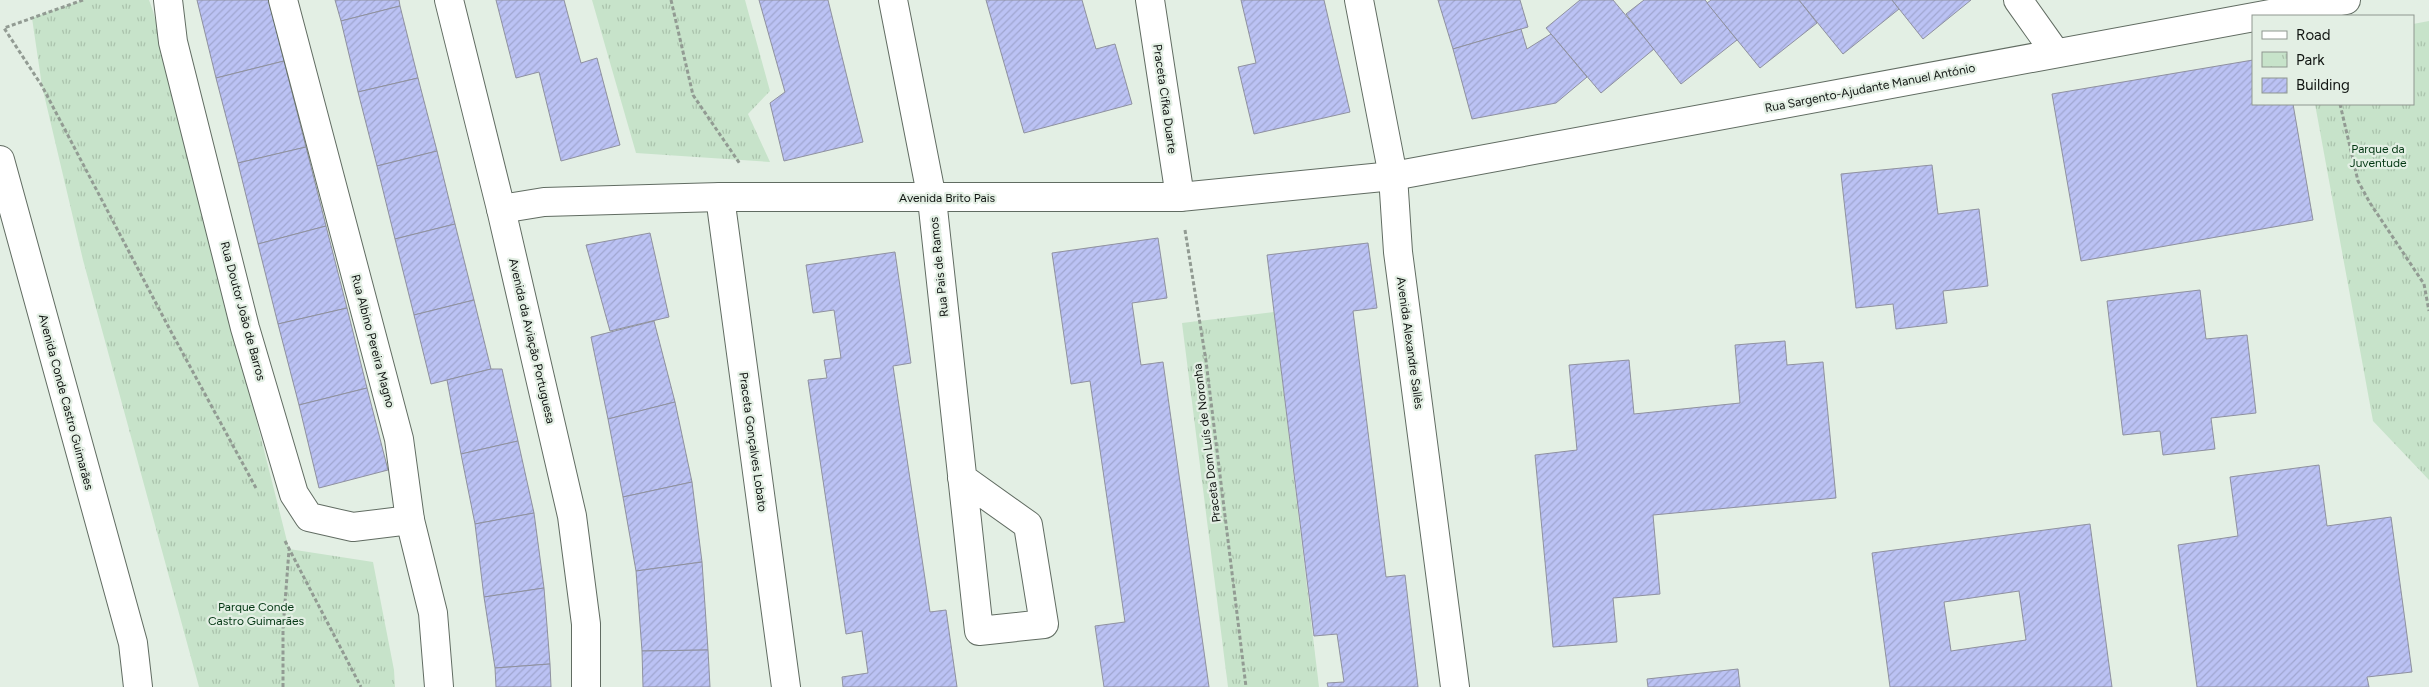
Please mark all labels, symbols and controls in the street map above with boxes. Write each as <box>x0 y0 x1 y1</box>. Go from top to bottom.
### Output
legend <box>2252 15 2414 105</box>
text: Road <box>2296 26 2331 44</box>
street label: Praceta Cifka Duarte <box>1150 43 1180 155</box>
text: Park <box>2296 51 2325 69</box>
street label: Rua Sargento-Ajudante Manuel António <box>1764 61 1976 115</box>
text: Building <box>2296 76 2350 94</box>
park label: Parque da Juventude <box>2349 142 2407 170</box>
street label: Avenida Brito Pais <box>899 191 995 205</box>
street label: Rua Pais de Ramos <box>927 216 951 318</box>
street label: Rua Doutor João de Barros <box>218 240 268 383</box>
street label: Avenida da Aviação Portuguesa <box>506 257 558 425</box>
street label: Rua Albino Pereira Magno <box>348 273 398 409</box>
street label: Avenida Alexandre Sallès <box>1394 276 1426 410</box>
street label: Avenida Conde Castro Guimarães <box>36 313 96 492</box>
street label: Praceta Dom Luís de Noronha <box>1190 363 1224 523</box>
street label: Praceta Gonçalves Lobato <box>736 371 770 513</box>
park label: Parque Conde Castro Guimarães <box>208 600 304 628</box>

